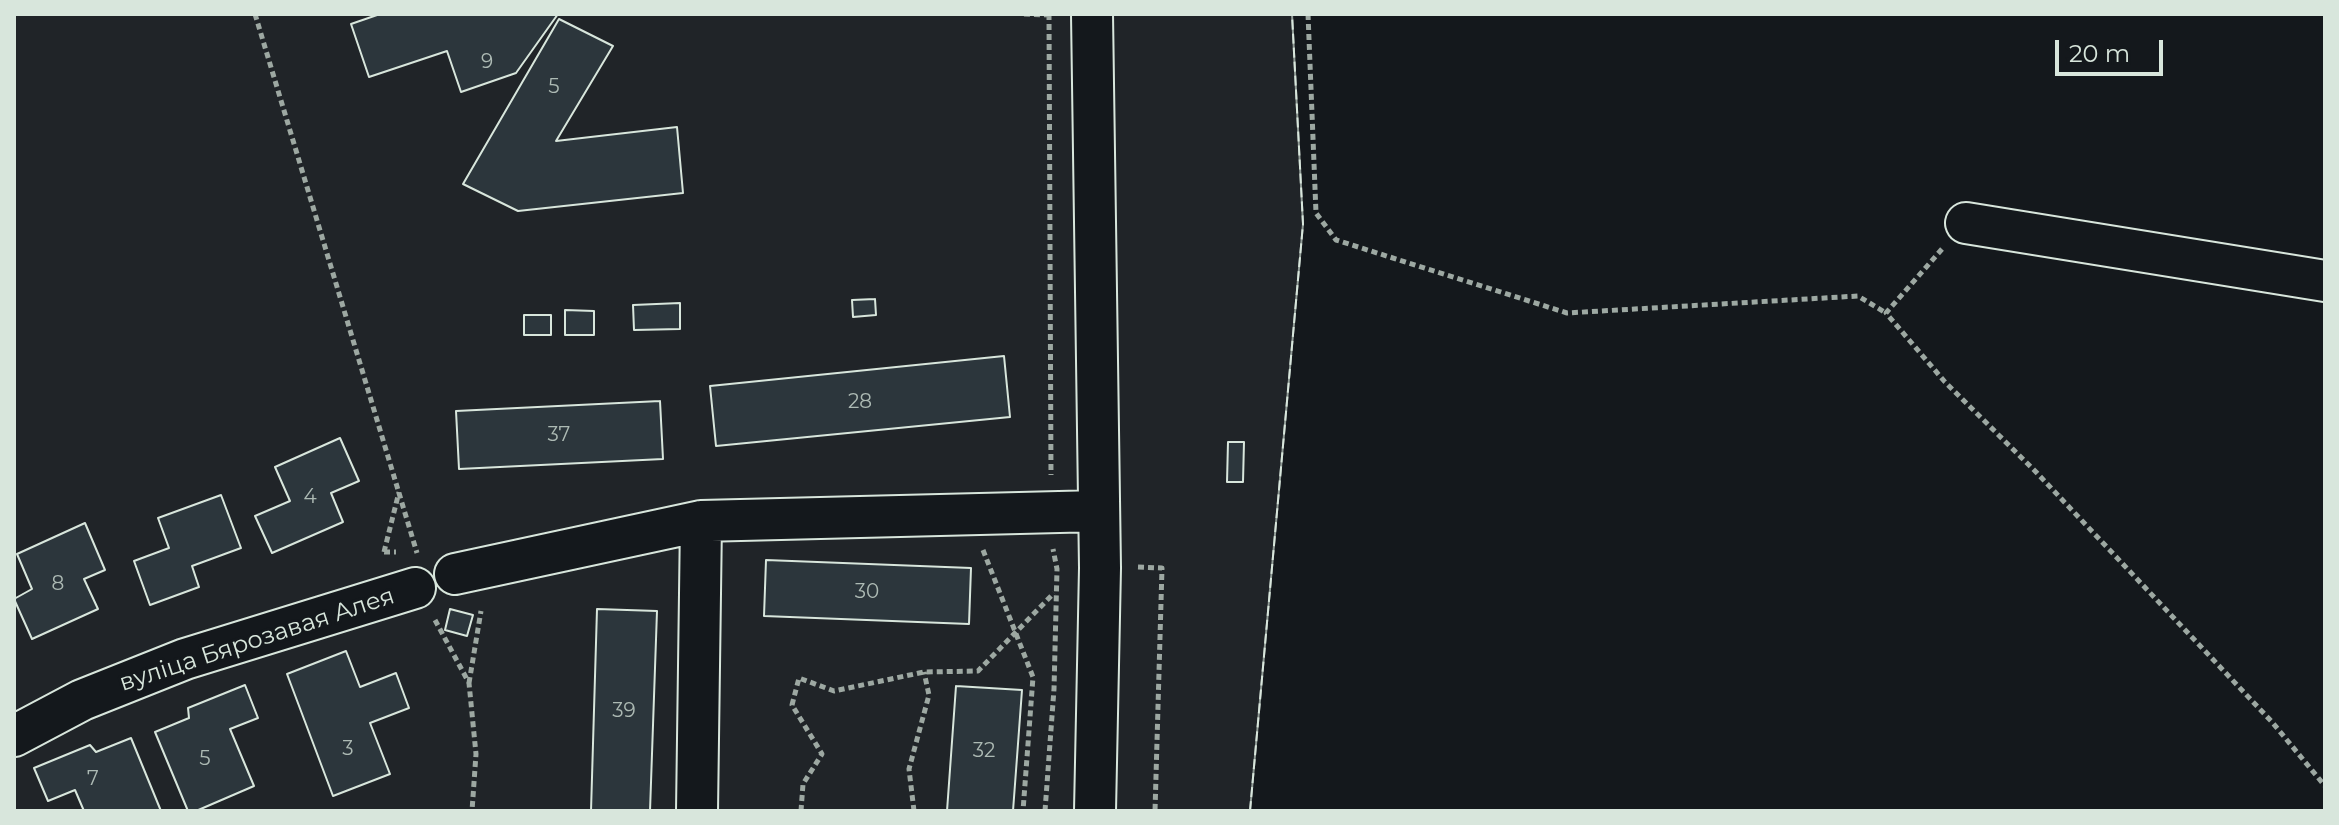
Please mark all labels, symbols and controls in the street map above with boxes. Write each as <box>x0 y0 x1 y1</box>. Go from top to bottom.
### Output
scale bar <box>2059 24 2167 74</box>
text: 20 m <box>2069 39 2130 68</box>
house number: 9 <box>481 50 493 74</box>
house number: 5 <box>548 75 560 99</box>
house number: 28 <box>848 390 872 414</box>
house number: 37 <box>548 423 570 447</box>
house number: 4 <box>303 485 317 509</box>
house number: 8 <box>52 572 64 596</box>
house number: 30 <box>855 580 879 604</box>
street label: вуліца Бярозавая Алея <box>116 582 398 698</box>
house number: 39 <box>612 699 636 723</box>
house number: 3 <box>342 737 354 761</box>
house number: 32 <box>973 739 995 763</box>
house number: 5 <box>199 747 211 771</box>
house number: 7 <box>87 767 99 791</box>

